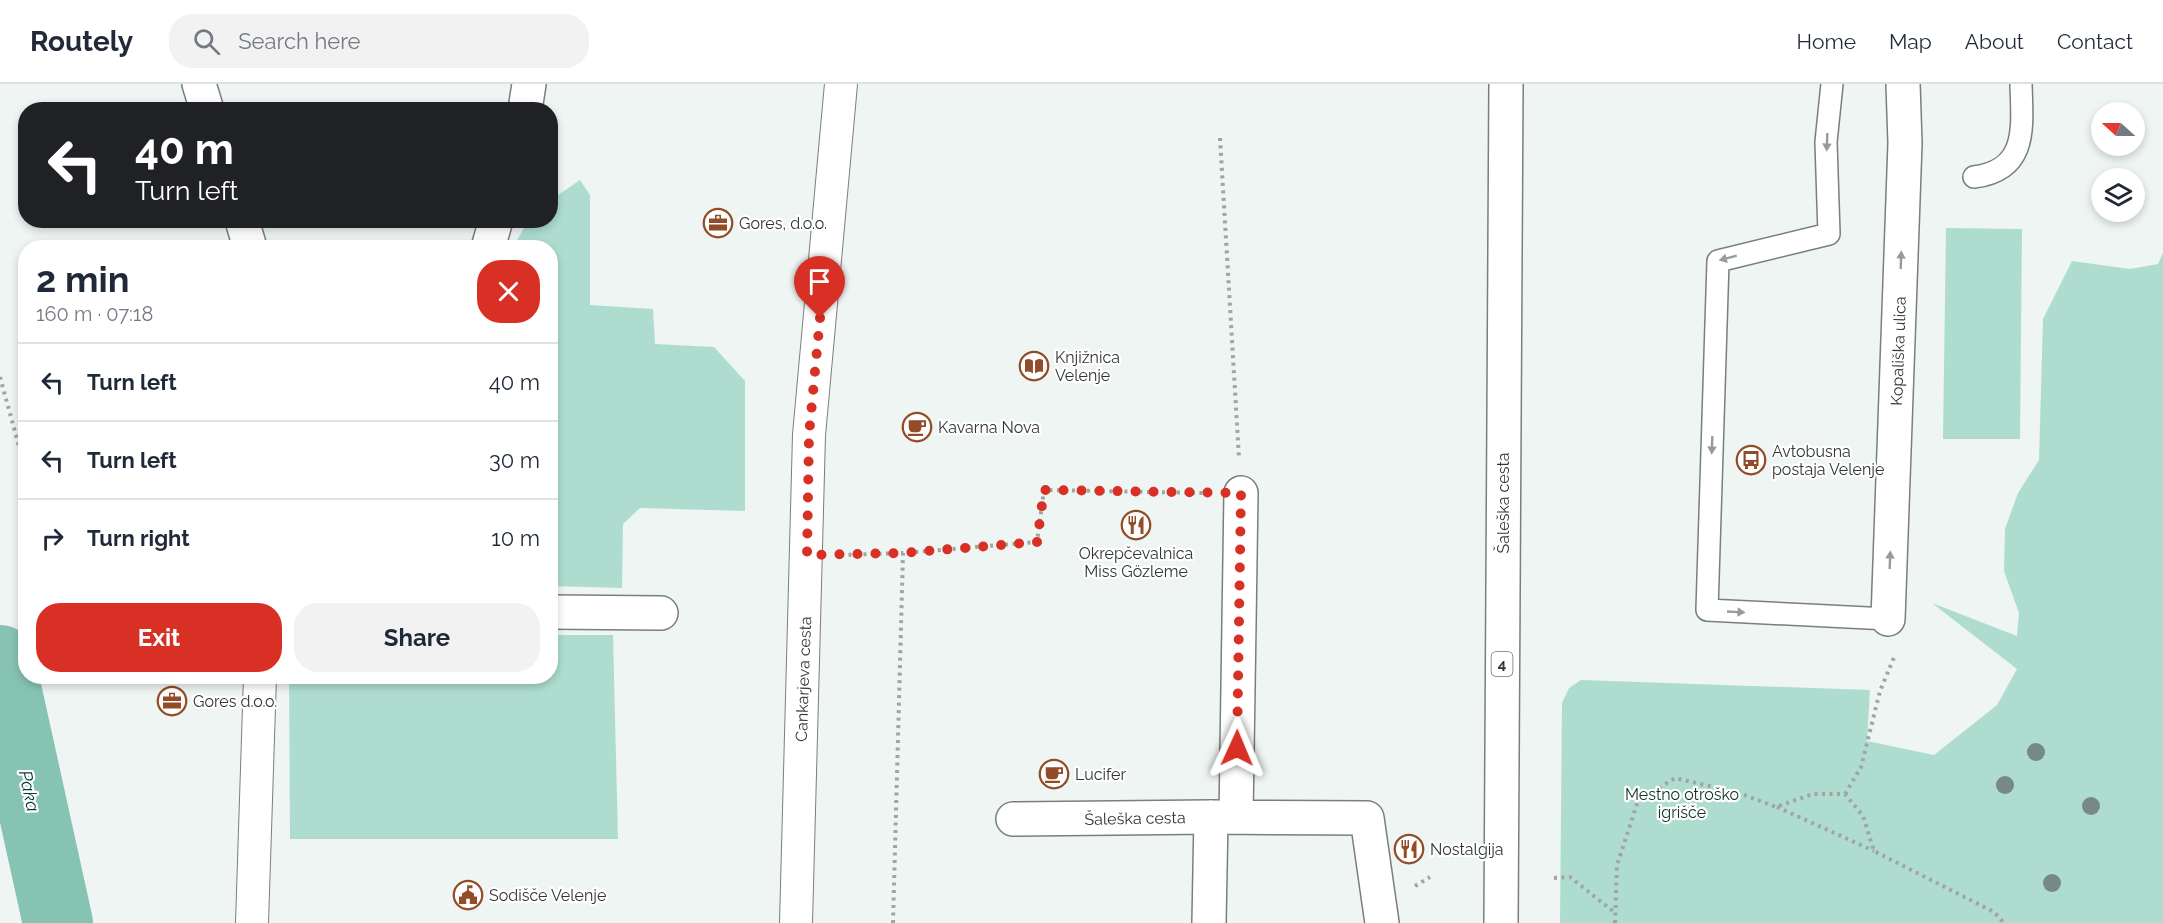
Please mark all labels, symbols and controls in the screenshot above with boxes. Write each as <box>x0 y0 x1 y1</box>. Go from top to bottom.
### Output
search box <box>169 14 589 68</box>
text: Routely <box>30 25 133 58</box>
icon: search <box>190 25 223 58</box>
text: Search here <box>238 28 360 54</box>
text: Home <box>1797 29 1856 54</box>
text: Map <box>1889 29 1932 54</box>
text: About <box>1965 29 2024 54</box>
text: Contact <box>2057 29 2133 54</box>
north arrow <box>2091 102 2145 156</box>
map controls <box>2091 102 2145 222</box>
text: 40 m <box>135 125 234 174</box>
icon: left <box>36 126 114 204</box>
one-way arrow <box>1822 133 1831 152</box>
button: layers <box>2091 168 2145 222</box>
text: Turn left <box>135 175 238 206</box>
office icon: Gores, d.o.o. <box>702 207 734 239</box>
place label: Gores, d.o.o. <box>739 214 827 233</box>
one-way arrow <box>1896 251 1905 270</box>
one-way arrow <box>1719 254 1737 264</box>
pin <box>794 256 845 318</box>
text: 2 min <box>36 258 129 300</box>
button: close <box>477 260 540 323</box>
icon: arrive <box>803 265 836 298</box>
street label: Kopališka ulica <box>1887 296 1910 406</box>
text: 160 m · 07:18 <box>36 302 153 326</box>
place label: Knjižnica Velenje <box>1055 348 1120 385</box>
library icon: Knjižnica Velenje <box>1018 350 1050 382</box>
icon: left <box>36 366 69 399</box>
text: Turn left <box>87 369 177 395</box>
text: 40 m <box>489 369 540 395</box>
cafe icon: Kavarna Nova <box>901 411 933 443</box>
place label: Kavarna Nova <box>938 418 1040 437</box>
one-way arrow <box>1707 436 1717 455</box>
place label: Avtobusna postaja Velenje <box>1772 442 1884 479</box>
icon: left <box>36 444 69 477</box>
bus stop icon: Avtobusna postaja Velenje <box>1735 444 1767 476</box>
text: Turn left <box>87 447 177 473</box>
text: 30 m <box>489 447 540 473</box>
street label: Šaleška cesta <box>1493 452 1513 554</box>
restaurant icon: Okrepčevalnica Miss Gözleme <box>1120 509 1152 541</box>
icon: right <box>36 522 69 555</box>
text: Turn right <box>87 525 190 551</box>
text: 10 m <box>491 525 540 551</box>
place label: Okrepčevalnica Miss Gözleme <box>1079 544 1193 581</box>
one-way arrow <box>1886 551 1895 570</box>
button: Exit <box>36 603 282 672</box>
button: Share <box>294 603 540 672</box>
one-way arrow <box>1727 607 1746 616</box>
street label: Cankarjeva cesta <box>792 616 815 742</box>
road number: 4 <box>1492 652 1512 676</box>
office icon: Gores d.o.o. <box>156 685 188 717</box>
place label: Gores d.o.o. <box>193 692 277 711</box>
position arrow <box>1205 716 1269 780</box>
cafe icon: Lucifer <box>1038 758 1070 790</box>
place label: Lucifer <box>1075 765 1126 784</box>
water label: Paka <box>15 768 44 814</box>
park label: Mestno otroško igrišče <box>1625 785 1739 822</box>
street label: Šaleška cesta <box>1084 807 1186 829</box>
restaurant icon: Nostalgija <box>1393 833 1425 865</box>
place label: Nostalgija <box>1430 840 1504 859</box>
public building icon: Sodišče Velenje <box>452 879 484 911</box>
place label: Sodišče Velenje <box>489 886 606 905</box>

